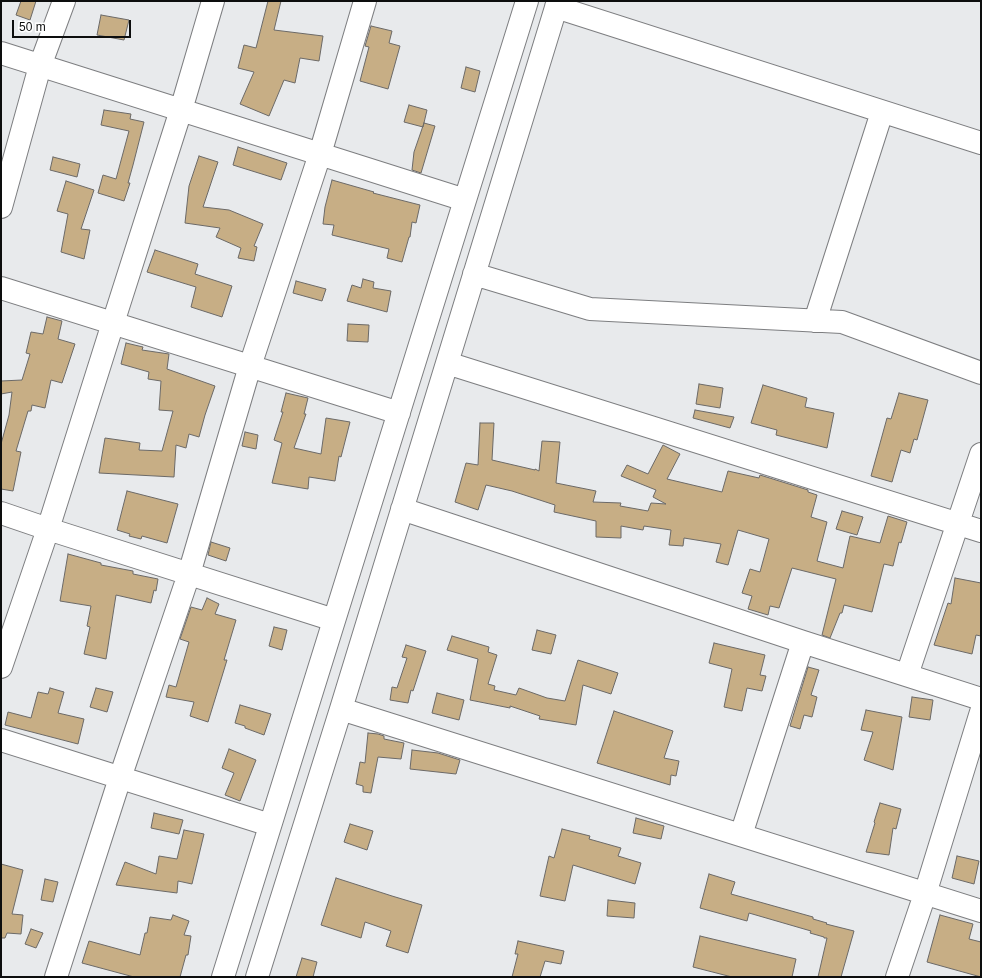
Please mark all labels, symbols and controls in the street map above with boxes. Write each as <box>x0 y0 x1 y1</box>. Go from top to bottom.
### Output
scale bar <box>14 12 133 38</box>
text: 50 m <box>19 20 46 34</box>

